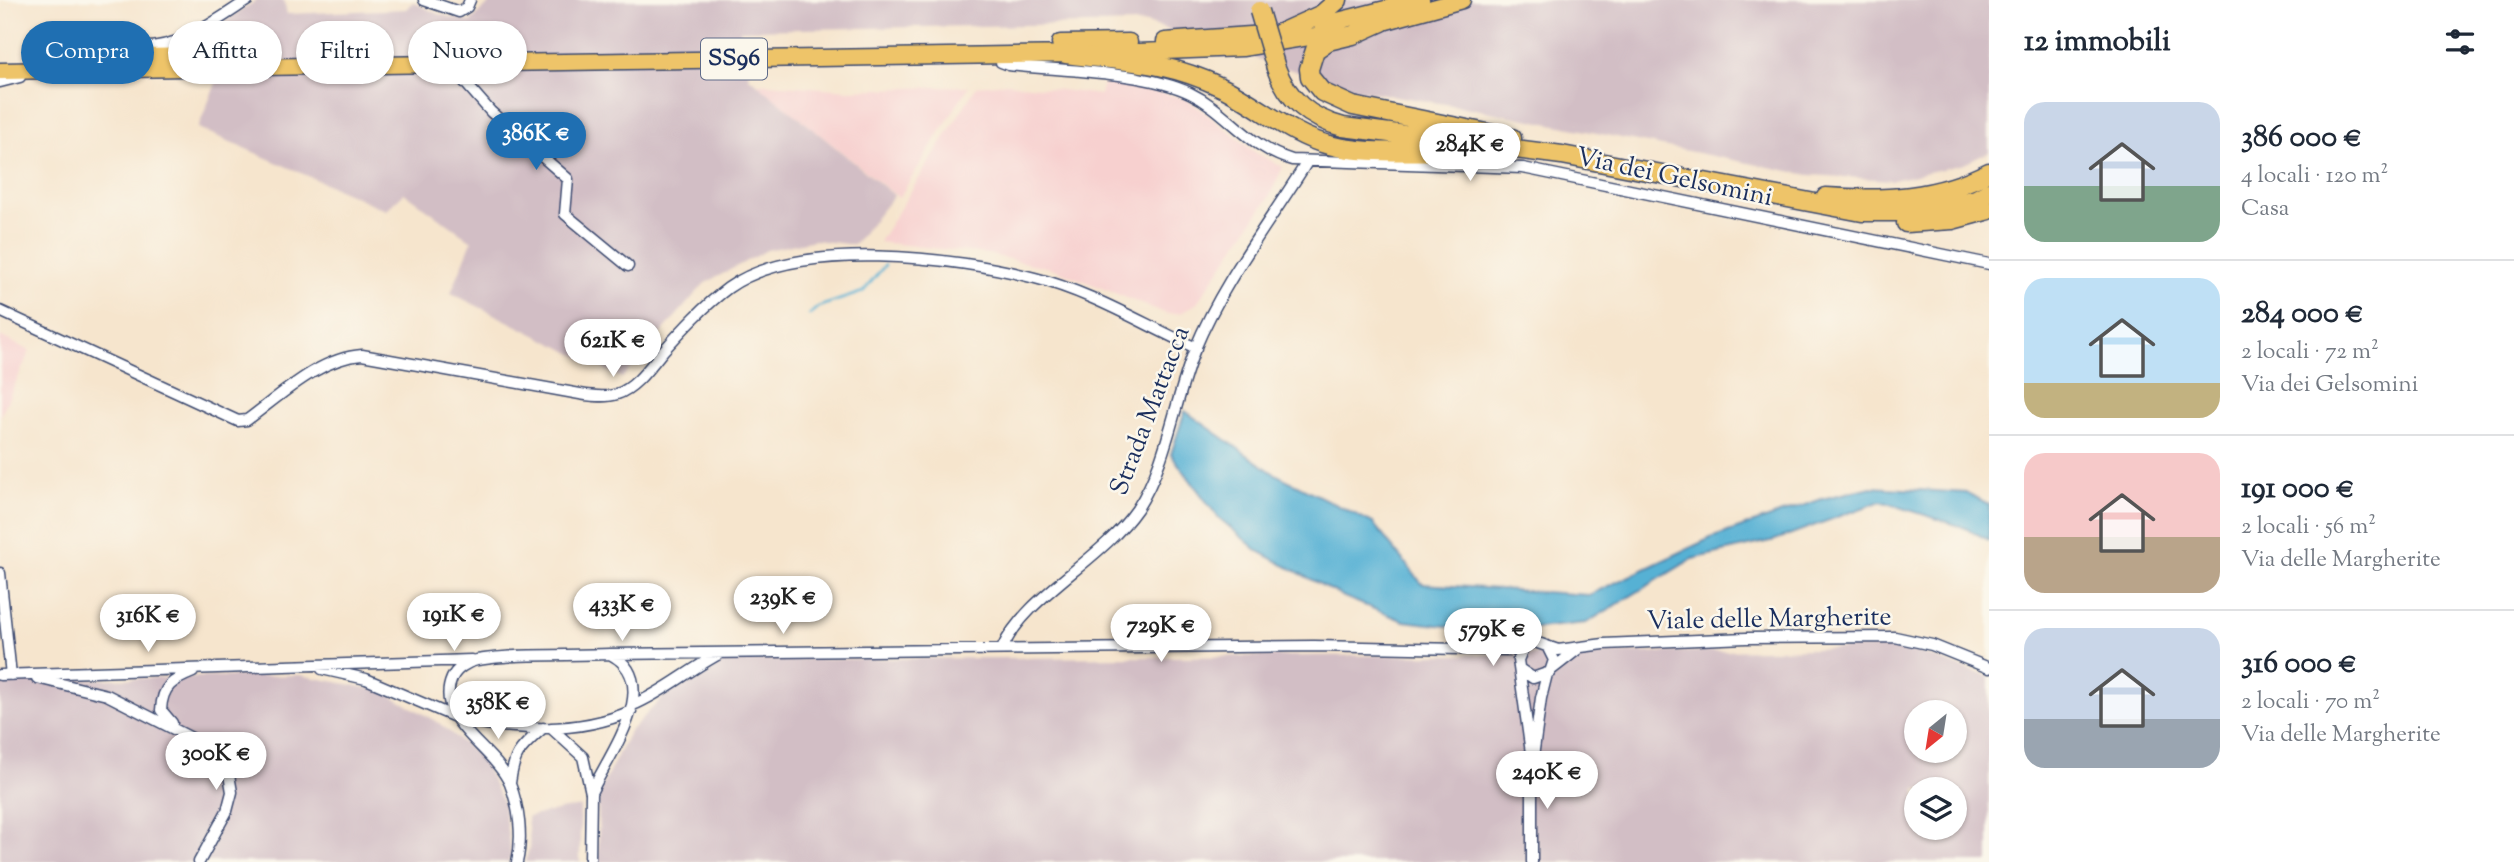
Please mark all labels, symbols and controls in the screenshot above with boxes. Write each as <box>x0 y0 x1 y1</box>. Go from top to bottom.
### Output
chip: Compra <box>21 21 154 84</box>
chip: Affitta <box>168 21 282 84</box>
chip: Filtri <box>296 21 394 84</box>
chip: Nuovo <box>408 21 527 84</box>
text: 12 immobili <box>2024 21 2170 64</box>
icon: filters <box>2441 23 2479 61</box>
road number: SS96 <box>701 38 767 80</box>
pin: 386K € <box>479 113 593 172</box>
text: 386 000 € <box>2241 117 2362 160</box>
text: 386K € <box>502 118 570 151</box>
pin: 284K € <box>1413 124 1527 183</box>
text: 284K € <box>1435 129 1505 162</box>
icon: home <box>2080 130 2164 214</box>
street label: Via dei Gelsomini <box>1572 139 1776 217</box>
text: 4 locali · 120 m² <box>2241 160 2388 193</box>
text: Casa <box>2241 193 2289 226</box>
text: 284 000 € <box>2241 293 2364 336</box>
icon: home <box>2080 306 2164 390</box>
pin: 621K € <box>556 320 670 379</box>
street label: Strada Mattacca <box>1102 321 1200 501</box>
text: 621K € <box>580 325 646 358</box>
text: 2 locali · 72 m² <box>2241 336 2379 369</box>
text: Via dei Gelsomini <box>2241 369 2418 402</box>
text: 191 000 € <box>2241 468 2355 511</box>
icon: home <box>2080 481 2164 565</box>
text: 2 locali · 56 m² <box>2241 511 2376 544</box>
text: Via delle Margherite <box>2241 544 2441 577</box>
pin: 239K € <box>726 576 840 636</box>
text: 239K € <box>750 582 816 615</box>
pin: 433K € <box>565 584 679 643</box>
text: 433K € <box>589 589 655 622</box>
pin: 316K € <box>91 594 205 654</box>
pin: 191K € <box>397 594 511 653</box>
text: 191K € <box>423 599 485 632</box>
street label: Viale delle Margherite <box>1646 599 1892 641</box>
text: 316K € <box>116 600 180 633</box>
pin: 729K € <box>1104 604 1218 664</box>
pin: 579K € <box>1436 608 1550 668</box>
text: 729K € <box>1127 610 1195 643</box>
text: 579K € <box>1460 614 1526 647</box>
text: 316 000 € <box>2241 643 2357 686</box>
icon: home <box>2080 656 2164 740</box>
pin: 358K € <box>441 682 555 741</box>
text: 2 locali · 70 m² <box>2241 686 2380 719</box>
text: 358K € <box>466 687 530 720</box>
north arrow <box>1904 700 1967 763</box>
map controls <box>1904 700 1967 840</box>
text: Via delle Margherite <box>2241 719 2441 752</box>
pin: 300K € <box>159 732 273 792</box>
text: 300K € <box>181 738 251 771</box>
pin: 240K € <box>1490 752 1604 811</box>
text: 240K € <box>1512 757 1582 790</box>
button: layers <box>1904 777 1967 840</box>

